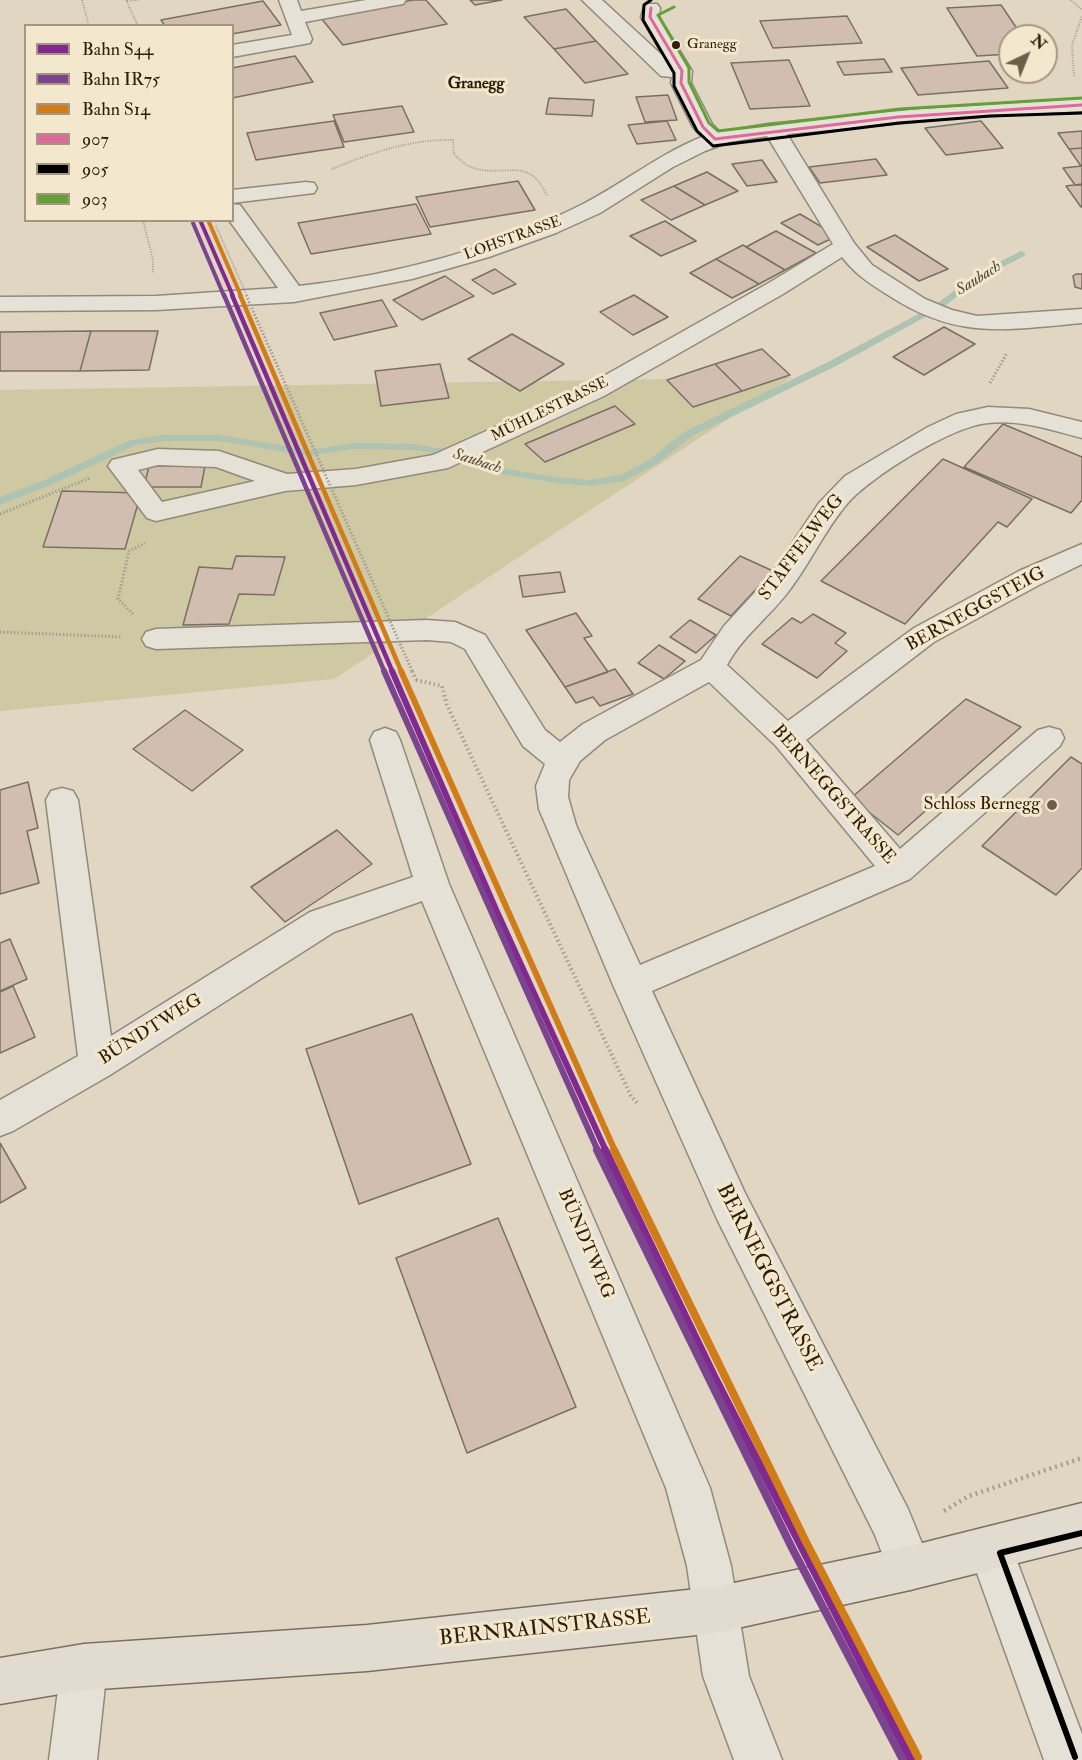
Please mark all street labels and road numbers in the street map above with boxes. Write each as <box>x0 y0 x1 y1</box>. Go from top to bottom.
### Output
street label: LOHSTRASSE <box>462 213 564 265</box>
street label: MÜHLESTRASSE <box>488 374 612 446</box>
street label: STAFFELWEG <box>755 491 849 605</box>
street label: BERNEGGSTEIG <box>903 563 1049 657</box>
street label: BERNEGGSTRASSE <box>767 721 899 869</box>
street label: BÜNDTWEG <box>95 990 207 1070</box>
street label: BERNEGGSTRASSE <box>710 1180 826 1376</box>
street label: BÜNDTWEG <box>552 1186 618 1302</box>
street label: BERNRAINSTRASSE <box>438 1605 652 1653</box>

